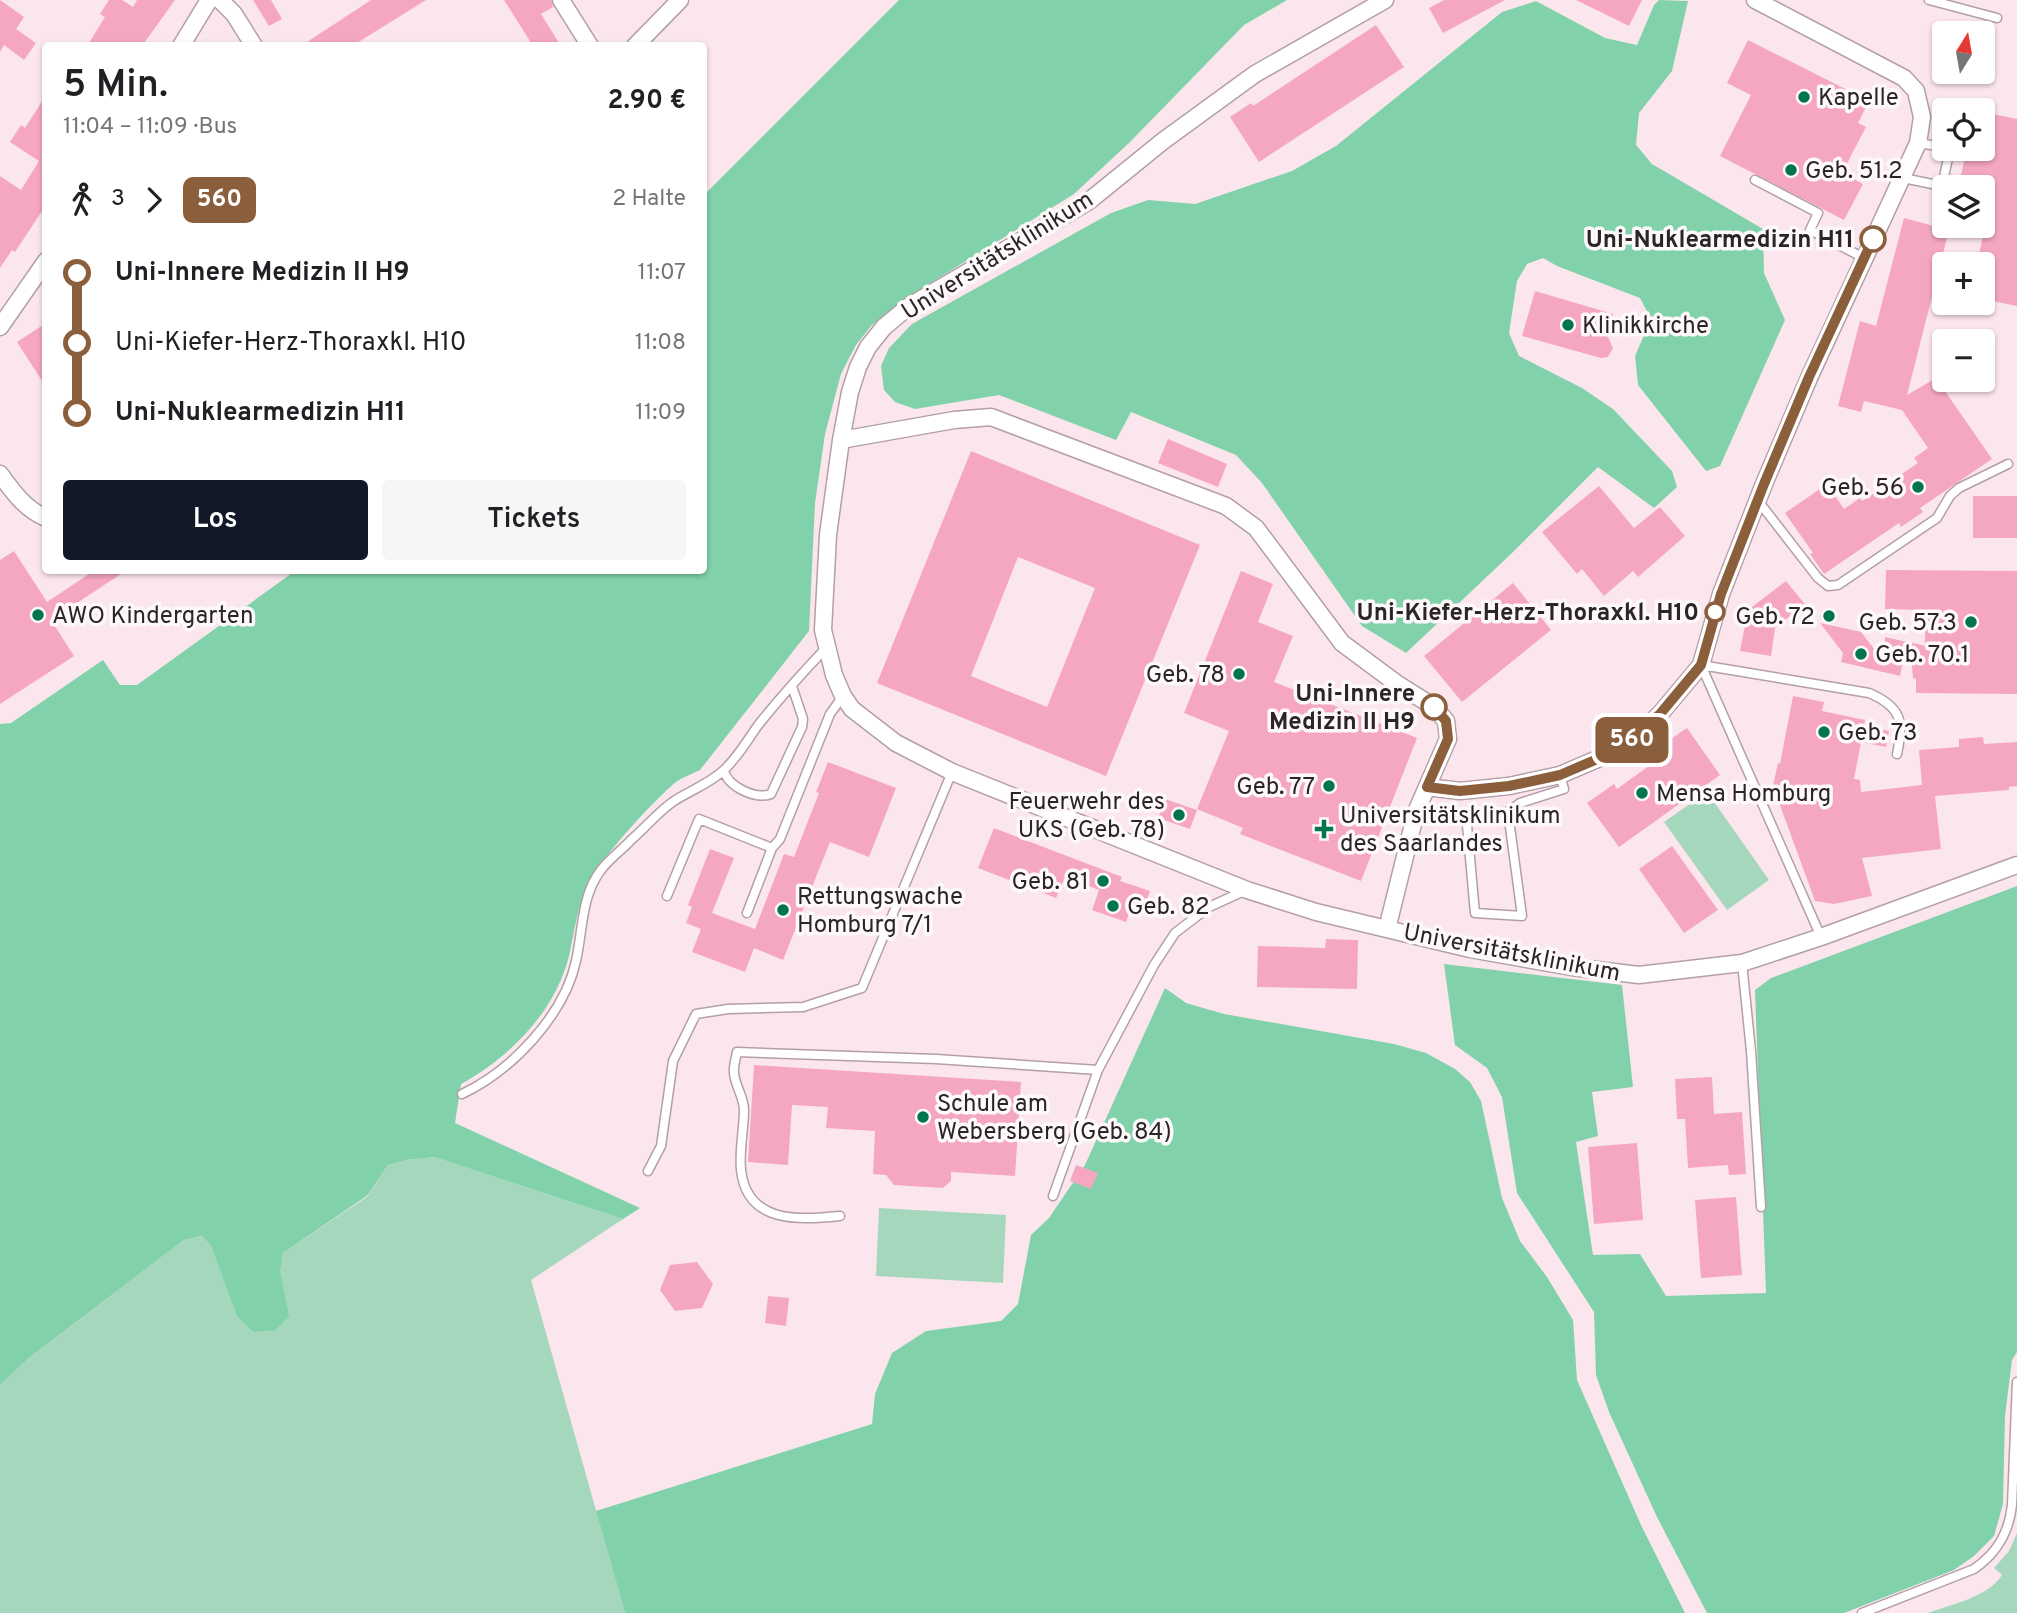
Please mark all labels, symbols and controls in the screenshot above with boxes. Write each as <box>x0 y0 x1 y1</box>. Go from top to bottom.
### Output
north arrow <box>1932 21 1995 84</box>
map controls <box>1932 21 1995 392</box>
text: 5 Min. <box>63 62 168 111</box>
place label: Kapelle <box>1818 84 1899 114</box>
text: 2.90 € <box>608 85 686 118</box>
marker: Kapelle <box>1796 89 1812 105</box>
button: locate <box>1932 98 1995 161</box>
text: 11:04 – 11:09 · Bus <box>63 113 237 142</box>
place label: Geb. 51.2 <box>1805 157 1903 187</box>
marker: Geb. 51.2 <box>1783 162 1799 178</box>
button: layers <box>1932 175 1995 238</box>
icon: walk <box>63 181 101 219</box>
icon: forward <box>135 181 173 219</box>
text: 3 <box>111 185 125 214</box>
text: 560 <box>197 185 242 215</box>
text: 2 Halte <box>612 185 686 214</box>
street label: Universitätsklinikum <box>897 186 1100 328</box>
place label: Uni-Nuklearmedizin H11 <box>1586 226 1854 256</box>
marker: Uni-Nuklearmedizin H11 <box>1860 226 1886 252</box>
button: + <box>1932 252 1995 315</box>
text: Uni-Innere Medizin II H9 <box>115 257 410 290</box>
text: 11:07 <box>638 259 686 288</box>
place label: Klinikkirche <box>1582 312 1709 342</box>
marker: Klinikkirche <box>1560 317 1576 333</box>
text: Uni-Kiefer-Herz-Thoraxkl. H10 <box>115 327 467 360</box>
text: 11:08 <box>635 329 686 358</box>
button: − <box>1932 329 1995 392</box>
text: Uni-Nuklearmedizin H11 <box>115 397 406 430</box>
text: 11:09 <box>635 399 686 428</box>
place label: Geb. 56 <box>1821 474 1904 504</box>
marker: Geb. 56 <box>1910 479 1926 495</box>
button: Los <box>63 480 368 560</box>
button: Tickets <box>382 480 686 560</box>
place label: Uni-Kiefer-Herz-Thoraxkl. H10 <box>1357 599 1699 629</box>
place label: AWO Kindergarten <box>52 602 254 632</box>
marker: Uni-Kiefer-Herz-Thoraxkl. H10 <box>1705 602 1725 622</box>
place label: Geb. 72 <box>1735 603 1815 633</box>
marker: AWO Kindergarten <box>30 607 46 623</box>
marker: Geb. 72 <box>1821 608 1837 624</box>
place label: Geb. 57.3 <box>1859 609 1957 639</box>
marker: Geb. 57.3 <box>1963 614 1979 630</box>
place label: Geb. 70.1 <box>1875 641 1969 671</box>
marker: Geb. 70.1 <box>1853 646 1869 662</box>
place label: Geb. 78 <box>1146 661 1225 691</box>
marker: Geb. 78 <box>1231 666 1247 682</box>
place label: Uni-Innere Medizin II H9 <box>1269 680 1415 738</box>
marker: Uni-Innere Medizin II H9 <box>1421 694 1447 720</box>
line badge: 560 <box>1592 717 1672 763</box>
place label: Geb. 73 <box>1838 719 1917 749</box>
marker: Geb. 73 <box>1816 724 1832 740</box>
text: 560 <box>1609 725 1655 755</box>
place label: Geb. 77 <box>1236 773 1315 803</box>
marker: Geb. 77 <box>1321 778 1337 794</box>
place label: Mensa Homburg <box>1656 780 1831 810</box>
marker: Mensa Homburg <box>1634 785 1650 801</box>
place label: Feuerwehr des UKS (Geb. 78) <box>1009 788 1165 846</box>
place label: Universitätsklinikum des Saarlandes <box>1340 802 1561 860</box>
marker: Feuerwehr des UKS (Geb. 78) <box>1171 807 1187 823</box>
marker: Universitätsklinikum des Saarlandes <box>1314 819 1334 839</box>
place label: Geb. 81 <box>1012 868 1089 898</box>
marker: Geb. 81 <box>1095 873 1111 889</box>
place label: Rettungswache Homburg 7/1 <box>797 883 963 941</box>
place label: Geb. 82 <box>1127 893 1210 923</box>
marker: Geb. 82 <box>1105 898 1121 914</box>
marker: Rettungswache Homburg 7/1 <box>775 902 791 918</box>
street label: Universitätsklinikum <box>1400 918 1623 990</box>
place label: Schule am Webersberg (Geb. 84) <box>937 1090 1172 1148</box>
marker: Schule am Webersberg (Geb. 84) <box>915 1109 931 1125</box>

